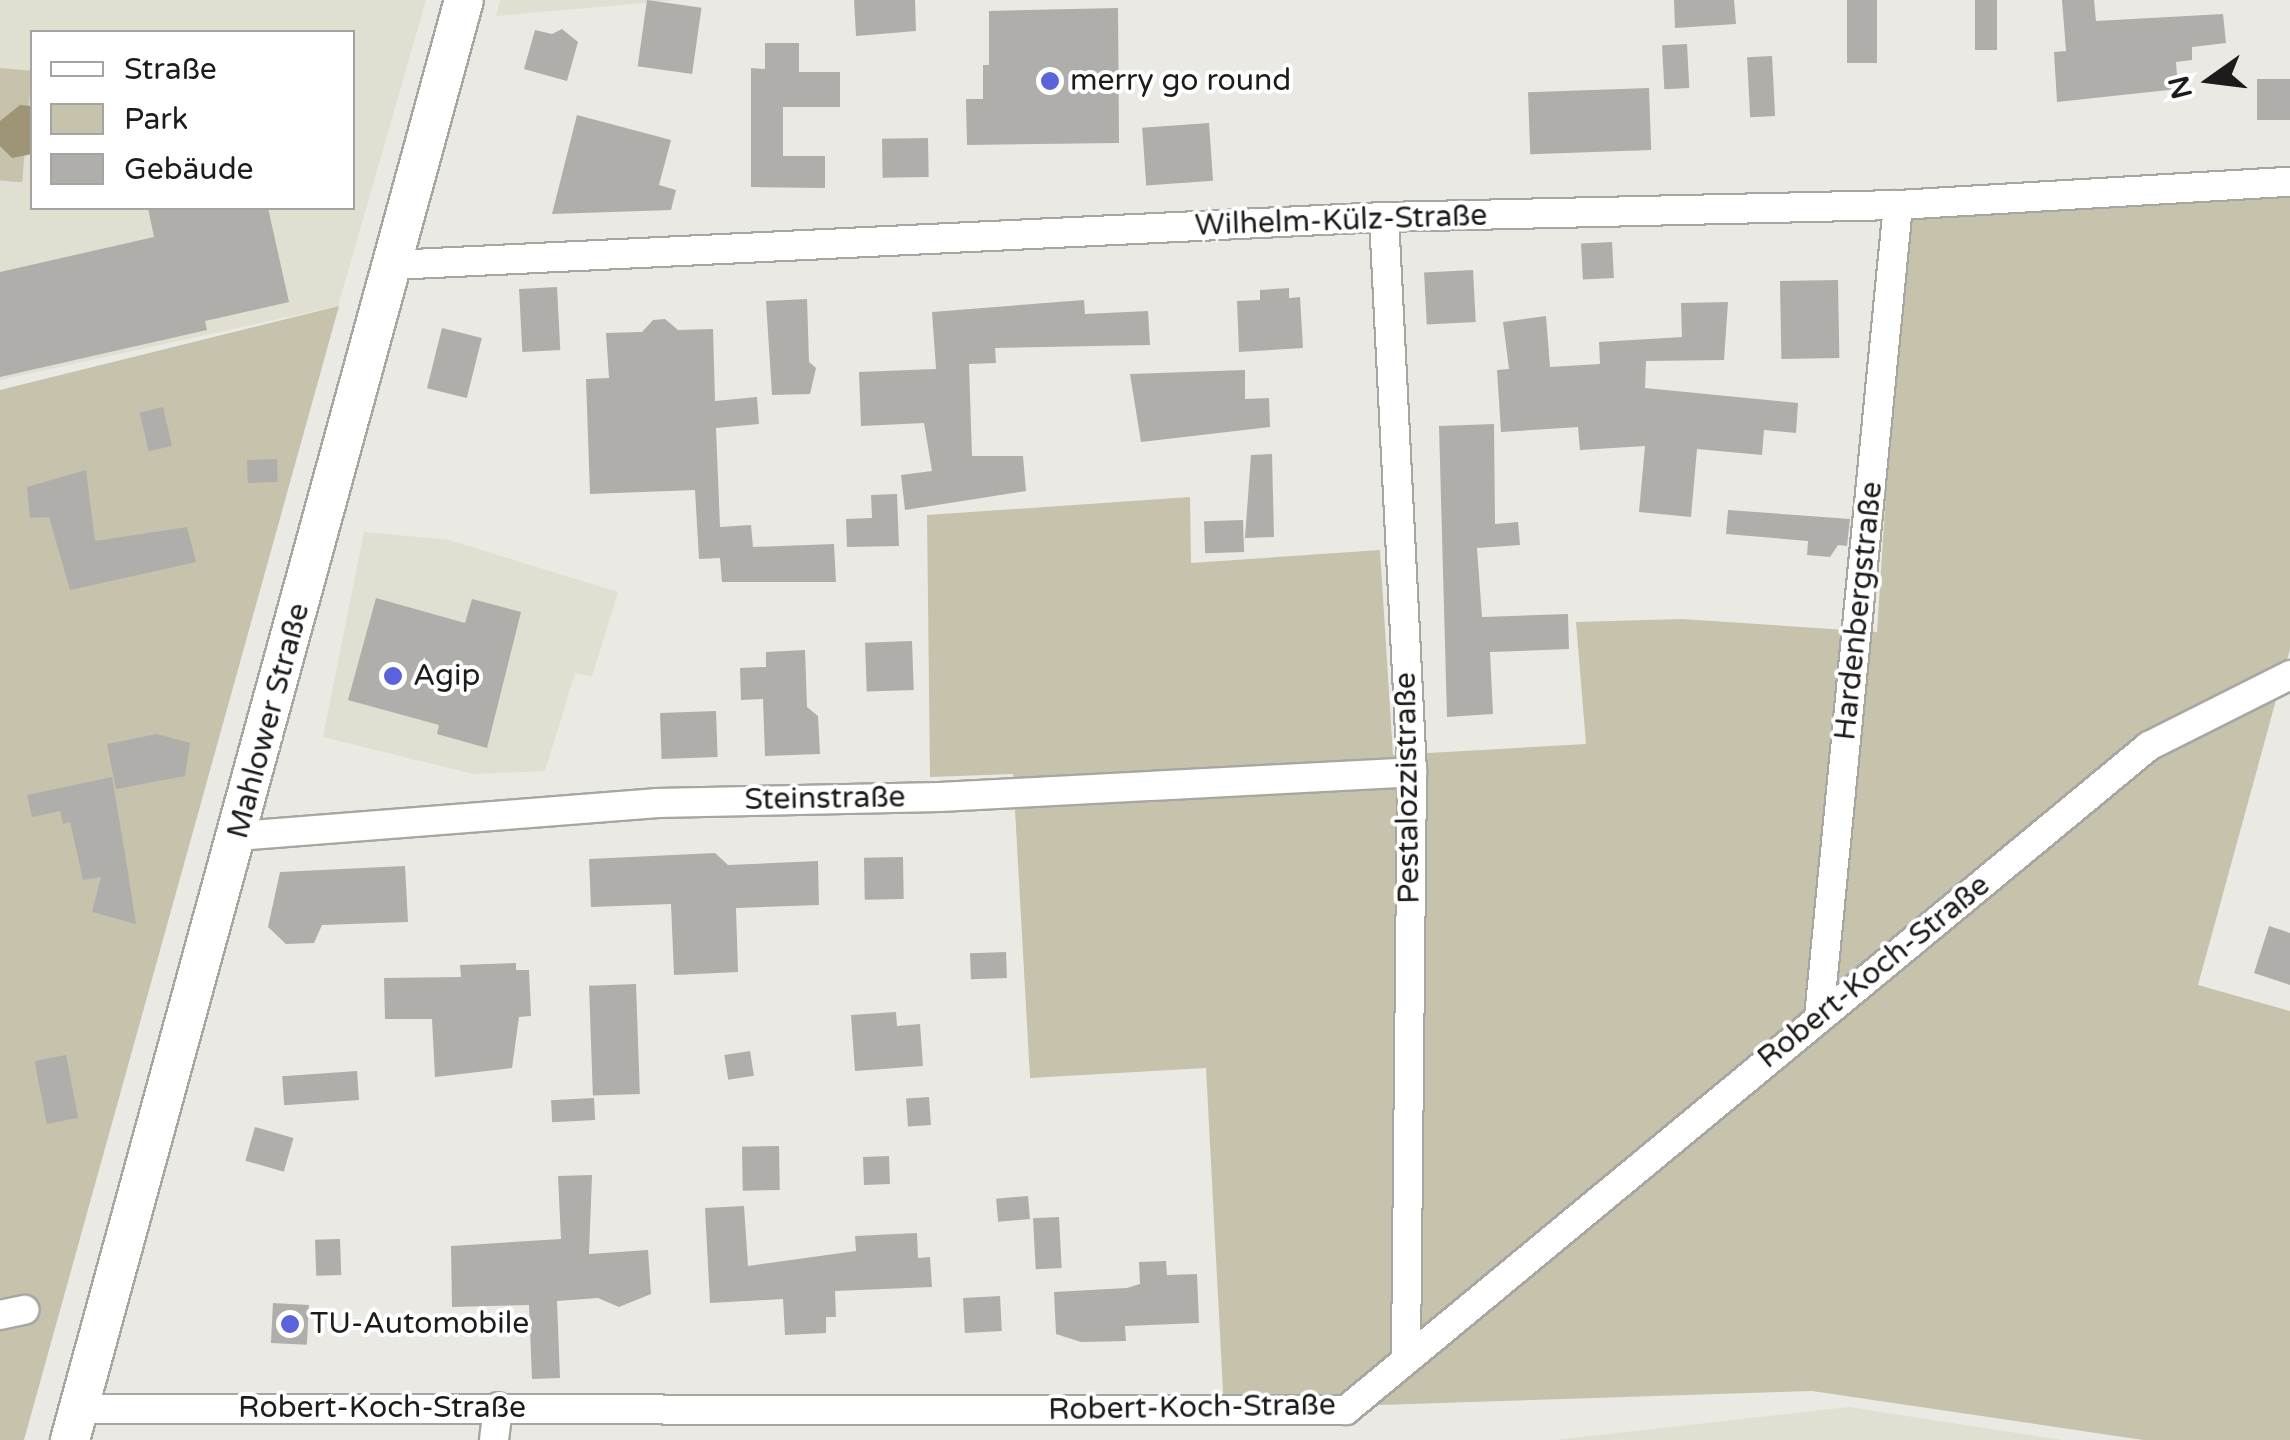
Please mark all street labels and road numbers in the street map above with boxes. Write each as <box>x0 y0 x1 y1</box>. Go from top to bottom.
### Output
street label: Wilhelm-Külz-Straße <box>1194 198 1488 244</box>
street label: Hardenbergstraße <box>1828 480 1890 742</box>
street label: Mahlower Straße <box>220 599 318 843</box>
street label: Pestalozzistraße <box>1388 672 1428 904</box>
street label: Steinstraße <box>744 780 906 818</box>
street label: Robert-Koch-Straße <box>1751 867 1997 1077</box>
street label: Robert-Koch-Straße <box>1048 1387 1336 1429</box>
street label: Robert-Koch-Straße <box>238 1390 526 1426</box>

